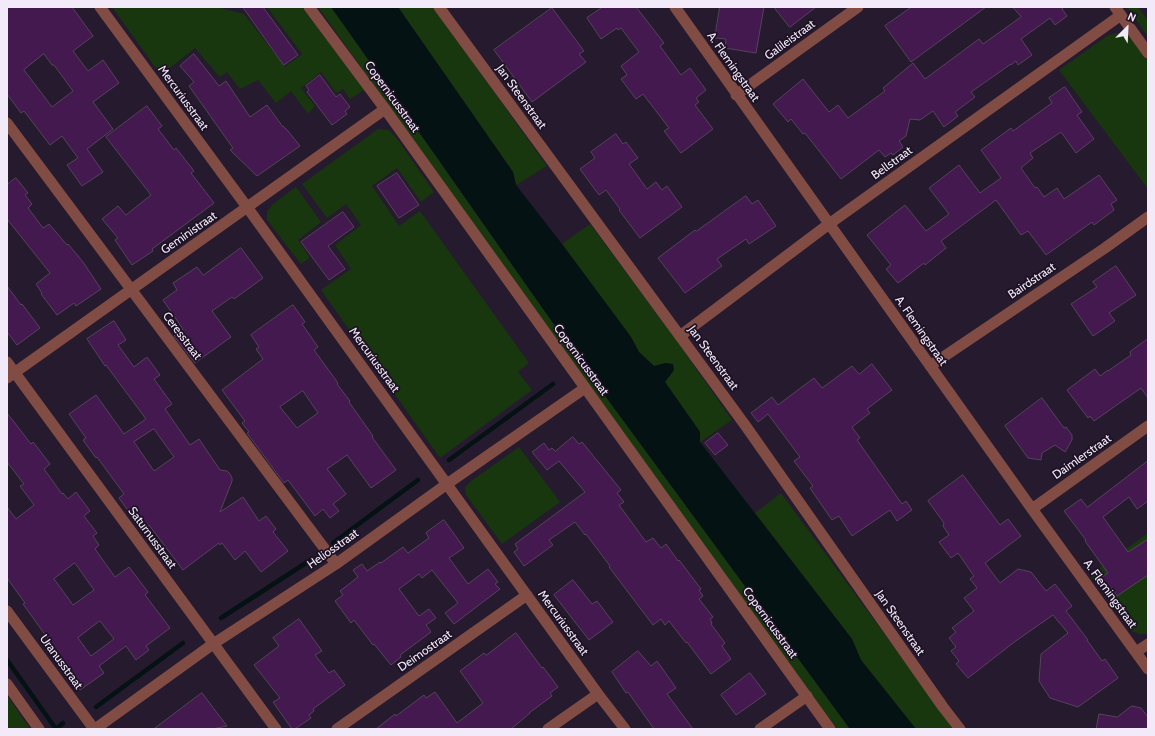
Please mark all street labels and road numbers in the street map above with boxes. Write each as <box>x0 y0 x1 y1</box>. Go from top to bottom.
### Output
street label: Galileistraat <box>762 17 818 63</box>
street label: A. Flemingstraat <box>704 29 762 105</box>
street label: Copernicusstraat <box>361 59 423 135</box>
street label: Jan Steenstraat <box>493 62 549 132</box>
street label: Mercuriusstraat <box>155 63 211 133</box>
street label: Bellstraat <box>869 143 915 183</box>
street label: Geministraat <box>158 209 220 257</box>
street label: Bairdstraat <box>1006 260 1058 302</box>
street label: A. Flemingstraat <box>892 293 950 369</box>
street label: Ceresstraat <box>159 309 205 363</box>
street label: Copernicusstraat <box>550 322 612 398</box>
street label: Jan Steenstraat <box>685 323 741 393</box>
street label: Mercuriusstraat <box>346 325 402 395</box>
street label: Daimlerstraat <box>1050 432 1114 482</box>
street label: Saturnusstraat <box>125 504 179 572</box>
street label: Heliosstraat <box>304 526 362 572</box>
street label: A. Flemingstraat <box>1080 557 1140 631</box>
street label: Copernicusstraat <box>739 585 801 661</box>
street label: Mercuriusstraat <box>535 588 591 658</box>
street label: Jan Steenstraat <box>872 588 928 658</box>
street label: Deimostraat <box>395 627 455 675</box>
street label: Uranusstraat <box>36 632 86 692</box>

